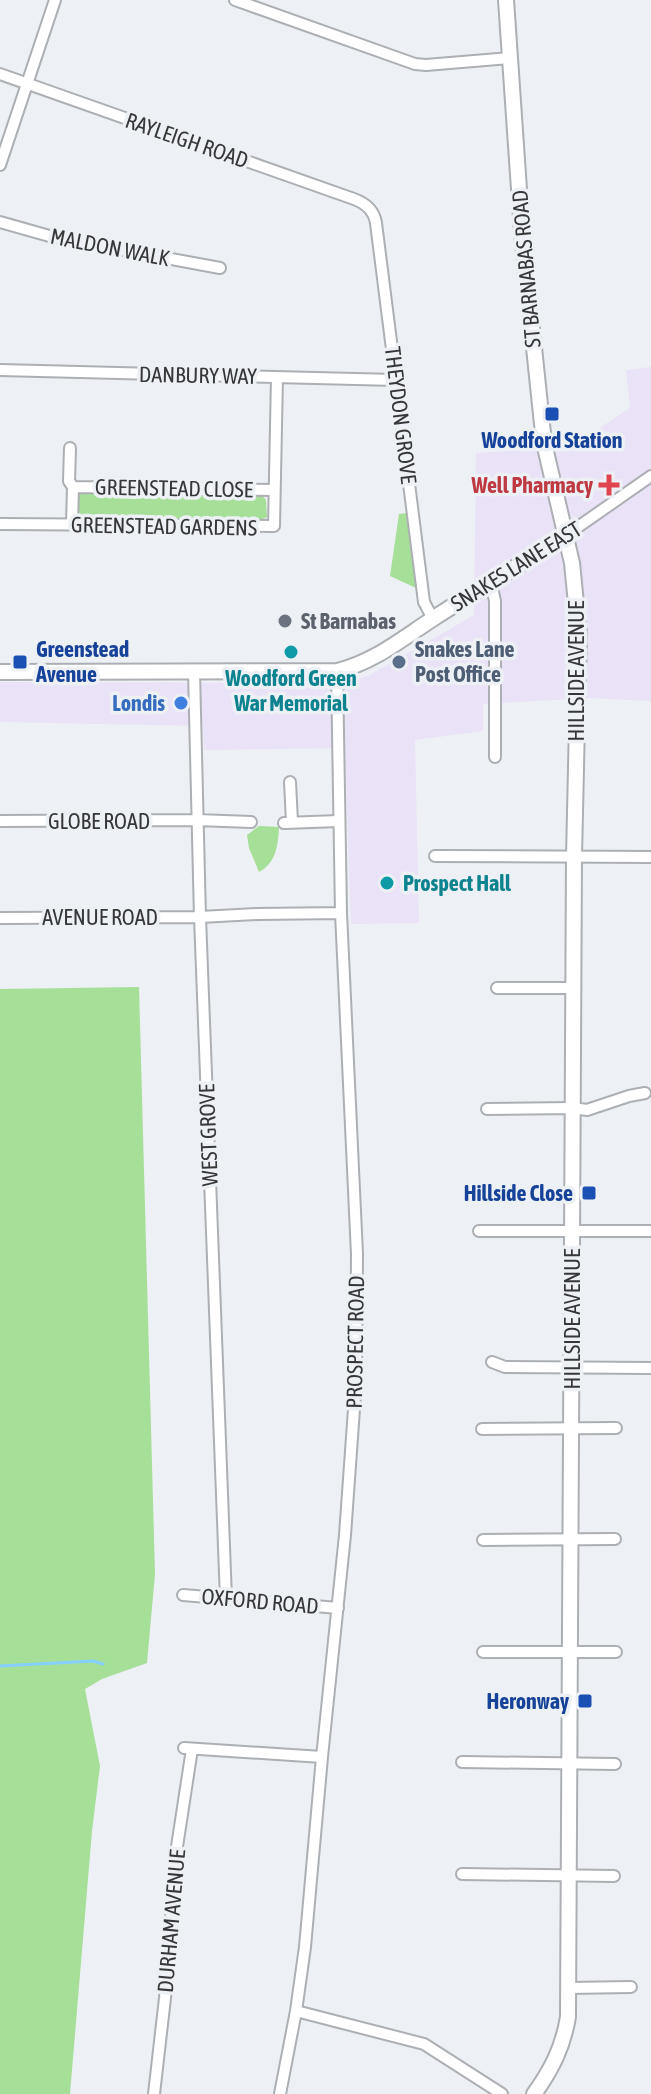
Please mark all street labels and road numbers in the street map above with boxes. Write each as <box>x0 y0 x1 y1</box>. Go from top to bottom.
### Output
street label: RAYLEIGH ROAD <box>122 107 252 173</box>
street label: ST BARNABAS ROAD <box>506 189 546 349</box>
street label: MALDON WALK <box>48 223 172 271</box>
street label: THEYDON GROVE <box>380 345 422 486</box>
street label: DANBURY WAY <box>139 361 257 389</box>
street label: GREENSTEAD CLOSE <box>95 474 254 502</box>
street label: GREENSTEAD GARDENS <box>71 511 257 541</box>
street label: SNAKES LANE EAST <box>446 515 586 617</box>
street label: HILLSIDE AVENUE <box>563 600 589 741</box>
street label: GLOBE ROAD <box>48 808 150 834</box>
street label: AVENUE ROAD <box>42 904 158 930</box>
street label: WEST GROVE <box>193 1083 223 1187</box>
street label: HILLSIDE AVENUE <box>559 1248 585 1389</box>
street label: PROSPECT ROAD <box>341 1275 369 1409</box>
street label: OXFORD ROAD <box>200 1583 320 1619</box>
street label: DURHAM AVENUE <box>152 1848 190 1994</box>

